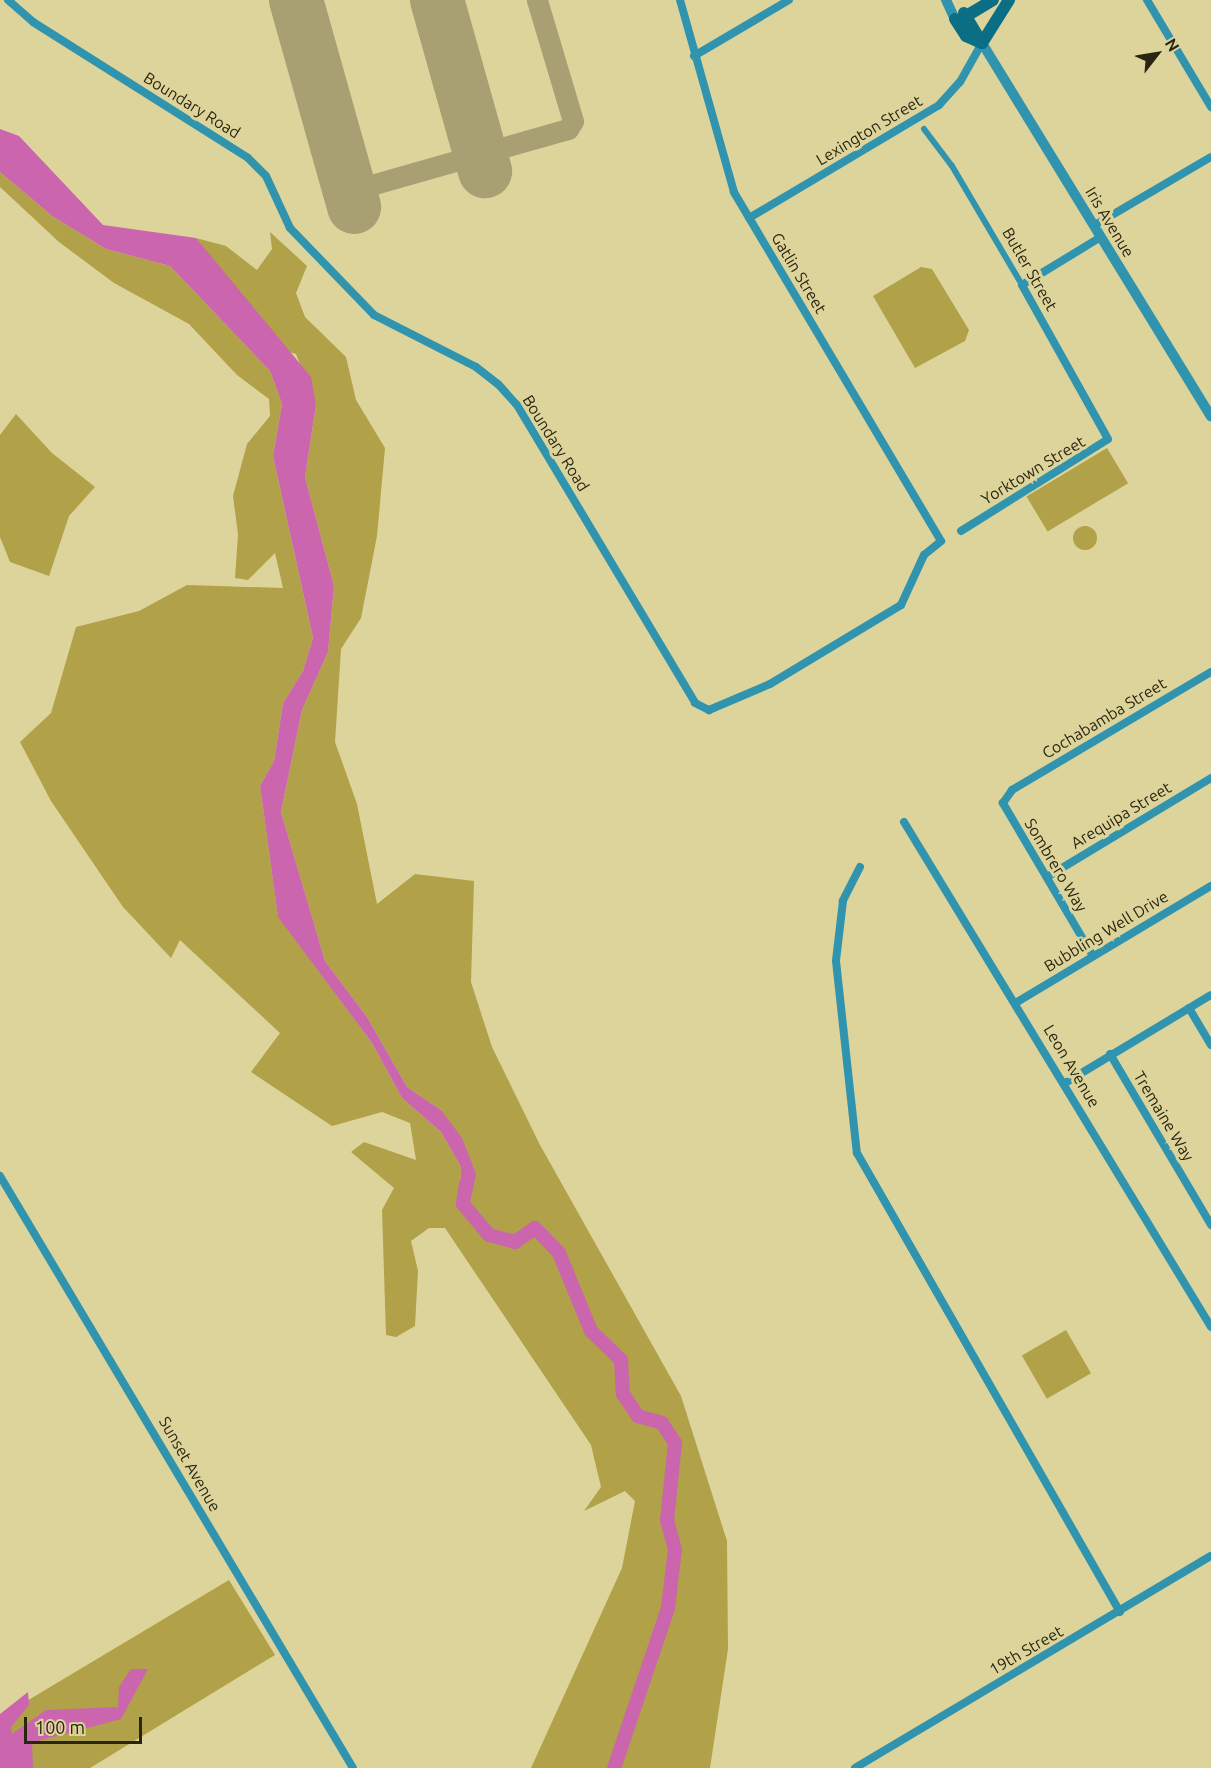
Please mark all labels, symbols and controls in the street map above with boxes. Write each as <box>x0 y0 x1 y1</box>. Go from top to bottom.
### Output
north arrow <box>1127 24 1187 84</box>
text: N <box>1162 35 1183 54</box>
street label: Boundary Road <box>140 68 244 142</box>
street label: Lexington Street <box>812 91 926 169</box>
street label: Iris Avenue <box>1082 183 1138 261</box>
street label: Butler Street <box>998 224 1062 314</box>
street label: Gatlin Street <box>767 229 831 317</box>
street label: Boundary Road <box>519 391 593 495</box>
street label: Yorktown Street <box>978 432 1088 508</box>
street label: Cochabamba Street <box>1039 673 1169 763</box>
street label: Arequipa Street <box>1067 778 1175 852</box>
street label: Sombrero Way <box>1021 815 1091 915</box>
street label: Bubbling Well Drive <box>1040 886 1172 976</box>
street label: Leon Avenue <box>1040 1021 1104 1111</box>
street label: Tremaine Way <box>1130 1068 1198 1164</box>
street label: Sunset Avenue <box>155 1413 225 1515</box>
street label: 19th Street <box>986 1621 1066 1679</box>
scale bar <box>27 1705 146 1743</box>
text: 100 m <box>35 1717 85 1737</box>

